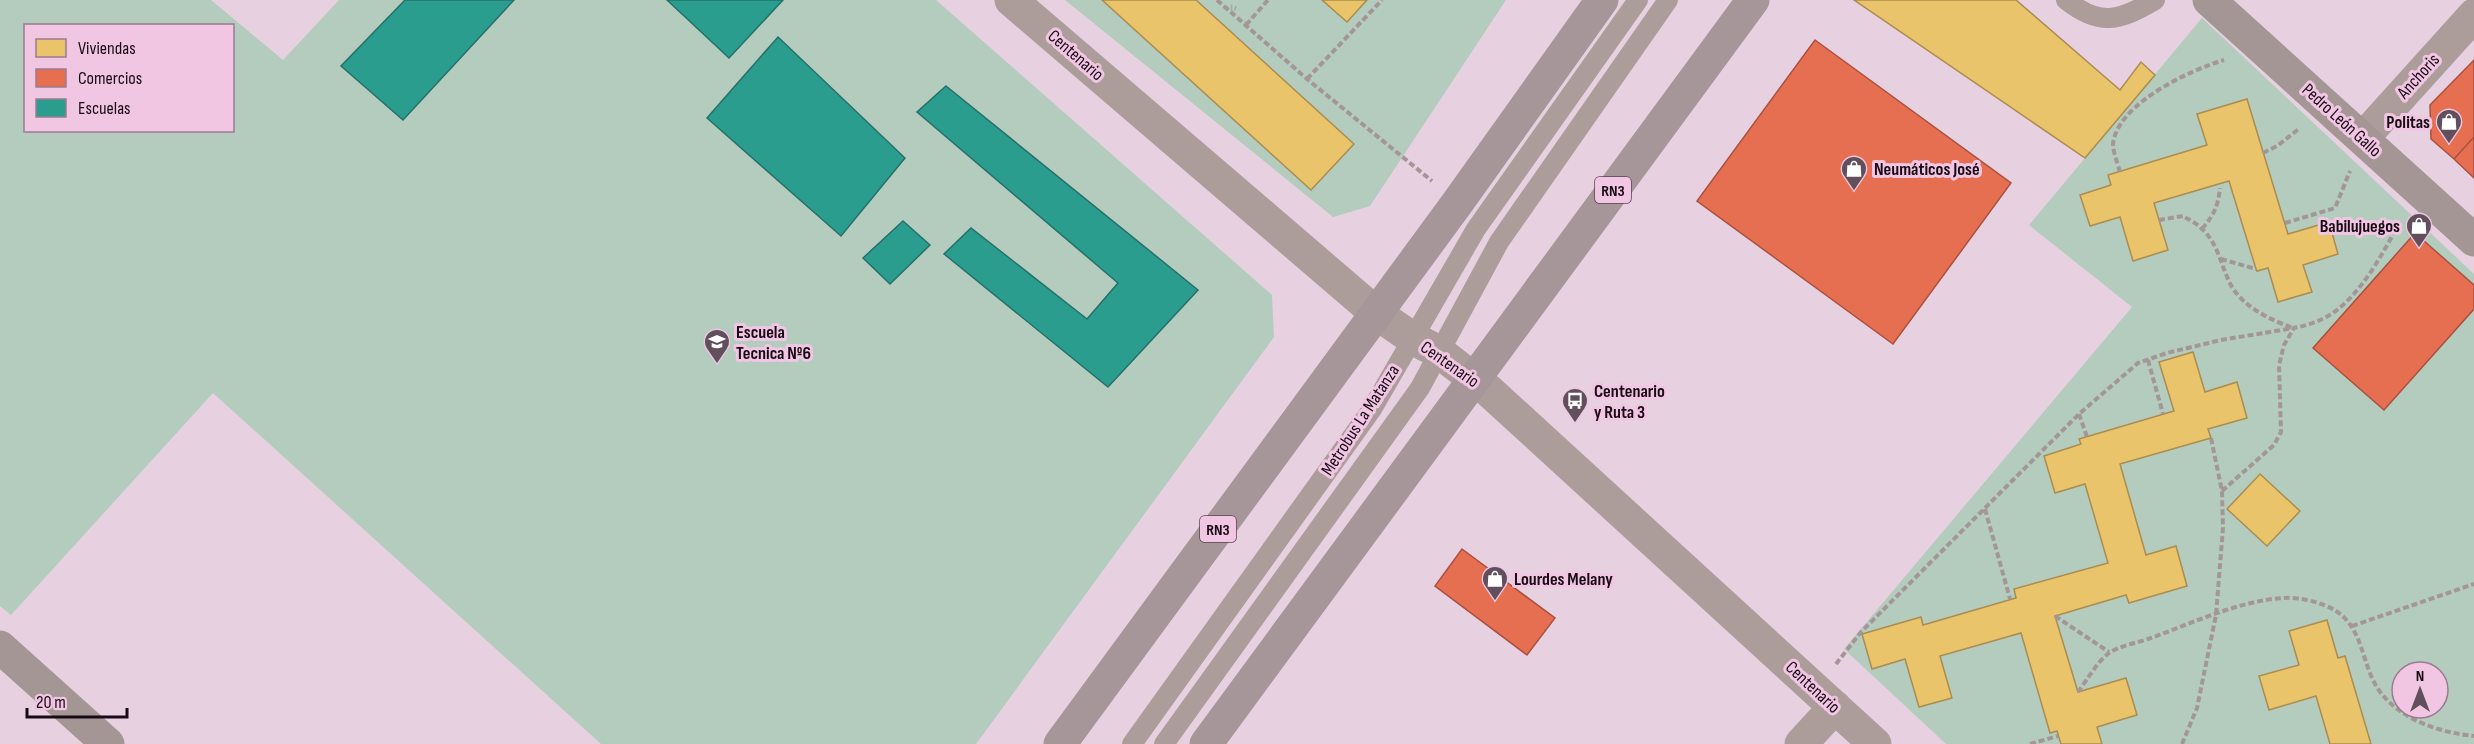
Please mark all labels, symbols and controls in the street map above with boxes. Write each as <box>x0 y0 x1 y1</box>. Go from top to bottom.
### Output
legend <box>24 24 234 132</box>
street label: Centenario <box>1044 26 1108 85</box>
text: Viviendas <box>78 38 136 59</box>
street label: Anchoris <box>2392 50 2444 104</box>
text: Comercios <box>78 68 142 89</box>
street label: Pedro León Gallo <box>2298 79 2386 161</box>
text: Escuelas <box>78 98 131 119</box>
shop icon: Politas <box>2434 107 2464 145</box>
place label: Politas <box>2386 112 2430 133</box>
shop icon: Neumáticos José <box>1839 154 1869 192</box>
place label: Neumáticos José <box>1874 159 1980 180</box>
road number: RN3 <box>1595 177 1631 203</box>
shop icon: Babilujuegos <box>2404 211 2434 249</box>
place label: Babilujuegos <box>2320 216 2400 237</box>
place label: Escuela Tecnica Nº6 <box>736 322 811 364</box>
school or university icon: Escuela Tecnica Nº6 <box>702 327 732 365</box>
street label: Centenario <box>1416 337 1483 392</box>
street label: Metrobus La Matanza <box>1317 361 1404 479</box>
place label: Centenario y Ruta 3 <box>1594 381 1665 423</box>
bus stop icon: Centenario y Ruta 3 <box>1560 386 1590 424</box>
road number: RN3 <box>1200 516 1236 542</box>
shop icon: Lourdes Melany <box>1480 564 1510 602</box>
place label: Lourdes Melany <box>1514 569 1613 590</box>
street label: Centenario <box>1781 657 1844 718</box>
north arrow <box>2390 660 2450 720</box>
text: N <box>2416 667 2424 686</box>
scale bar <box>27 681 128 719</box>
text: 20 m <box>36 692 66 713</box>

